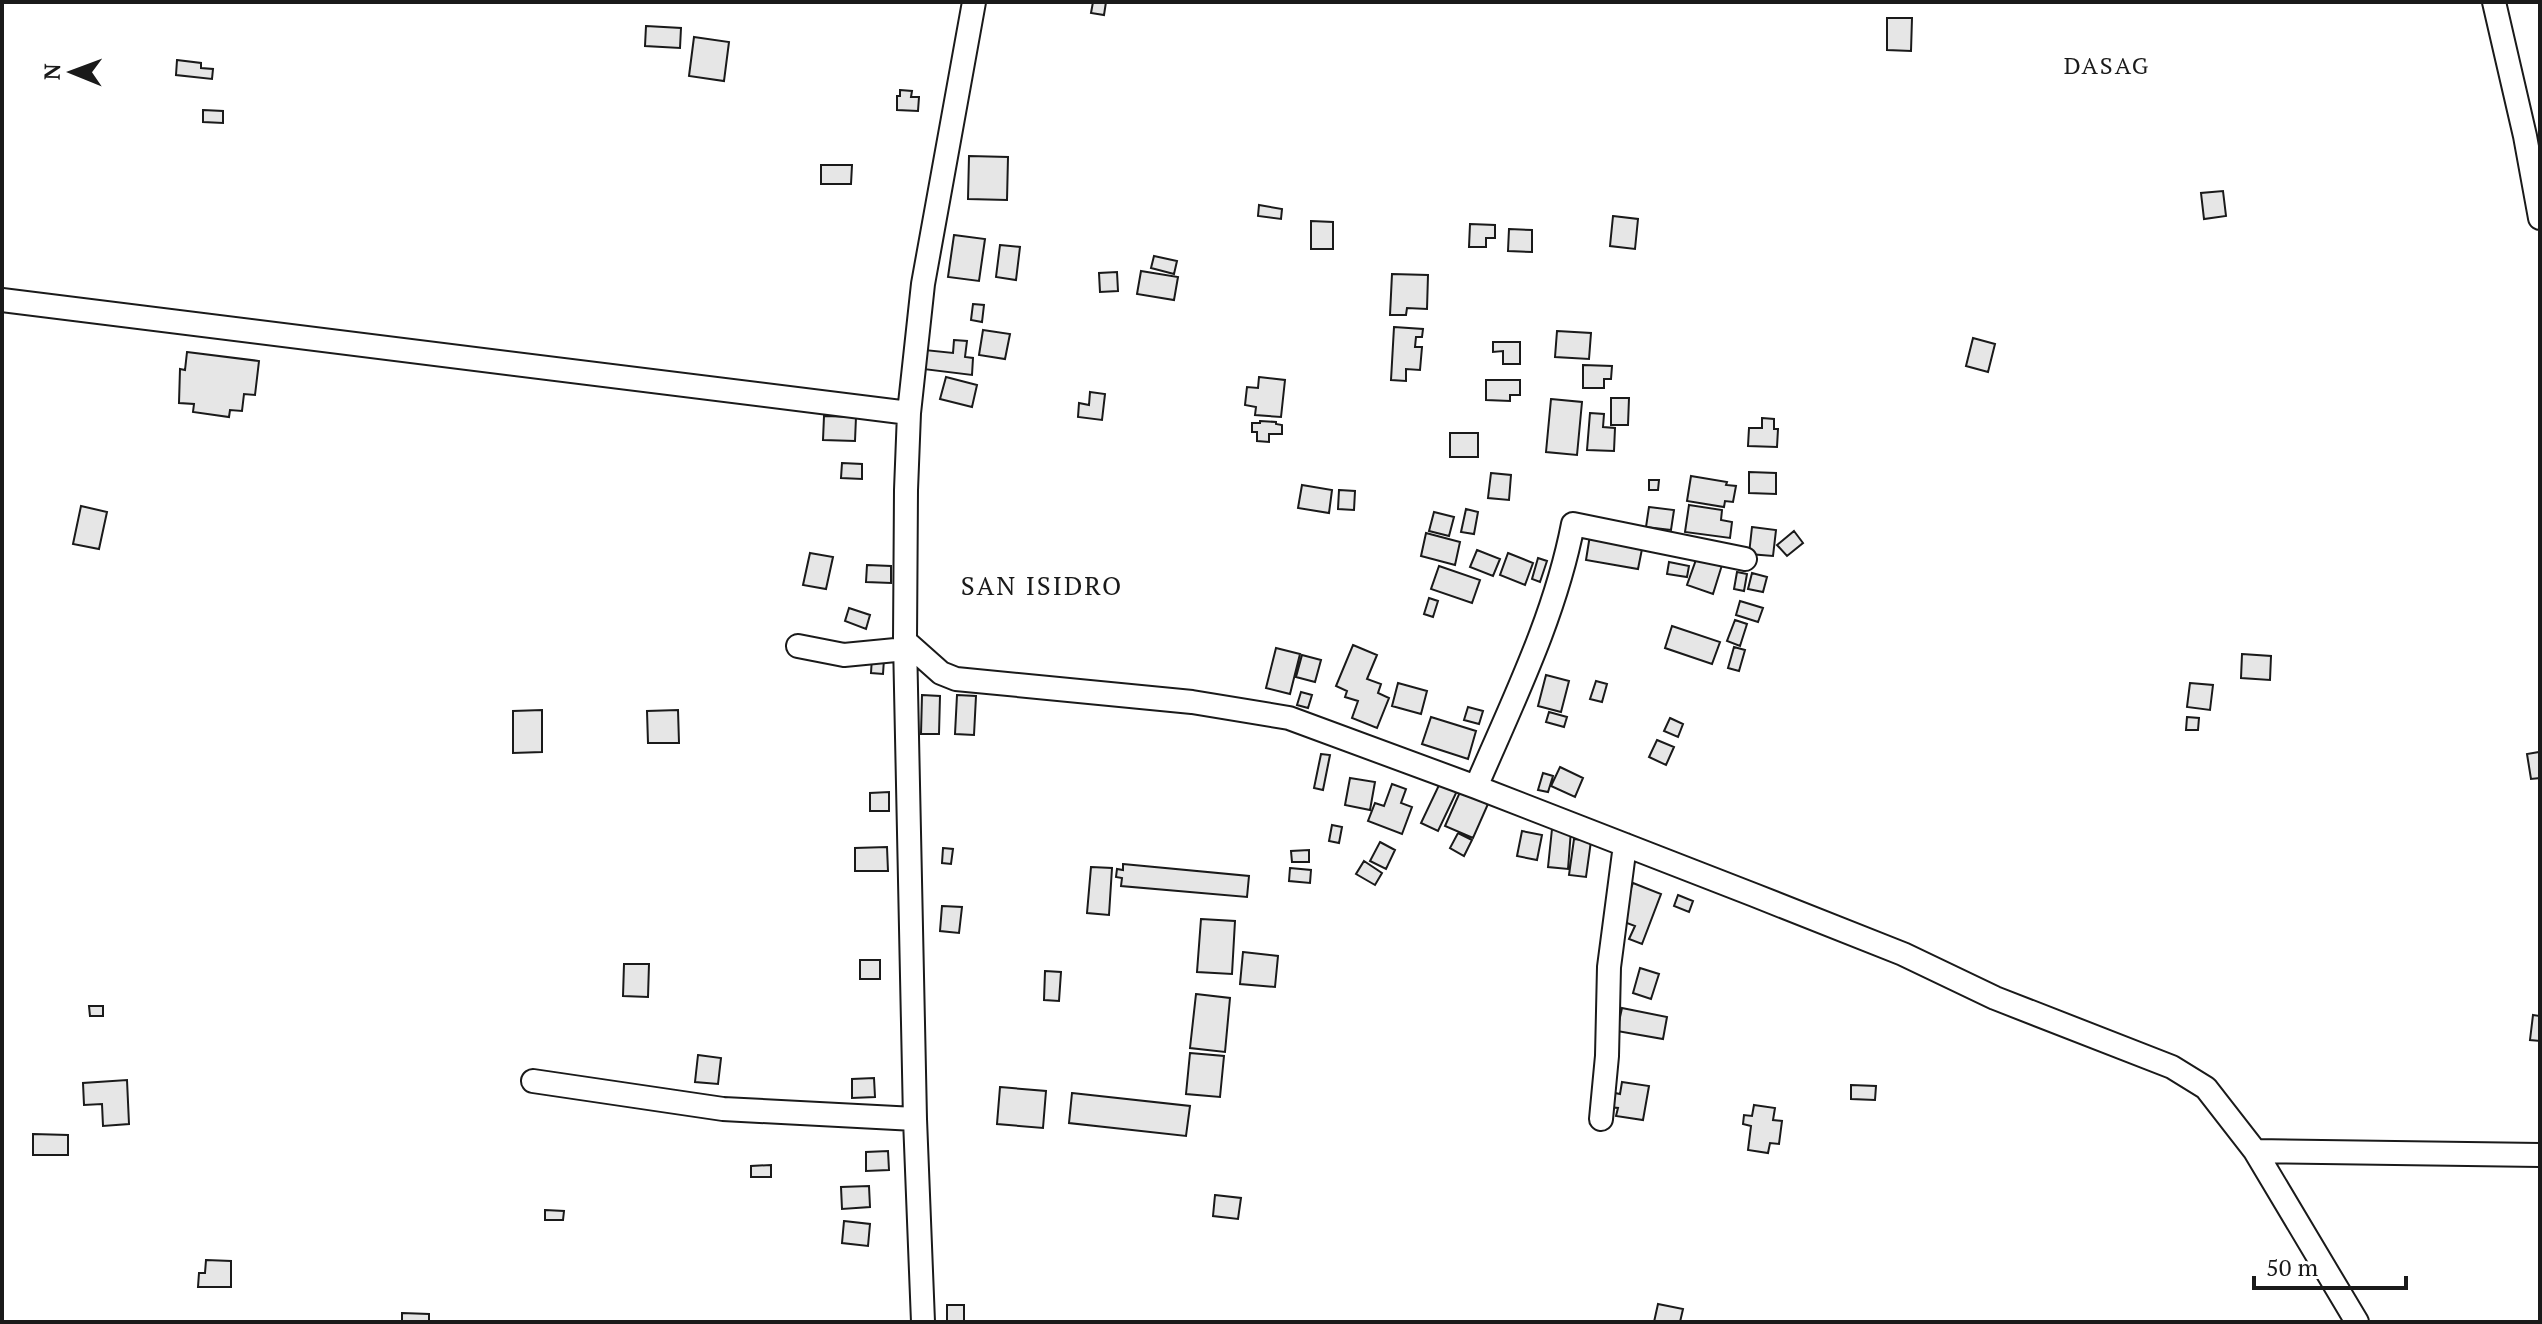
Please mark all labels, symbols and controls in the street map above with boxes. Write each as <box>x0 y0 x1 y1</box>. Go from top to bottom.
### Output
north arrow <box>32 32 112 112</box>
district label: DASAG <box>2064 49 2150 81</box>
text: N <box>37 63 66 80</box>
district label: SAN ISIDRO <box>961 568 1123 602</box>
scale bar <box>2254 1240 2406 1290</box>
text: 50 m <box>2266 1251 2318 1283</box>

